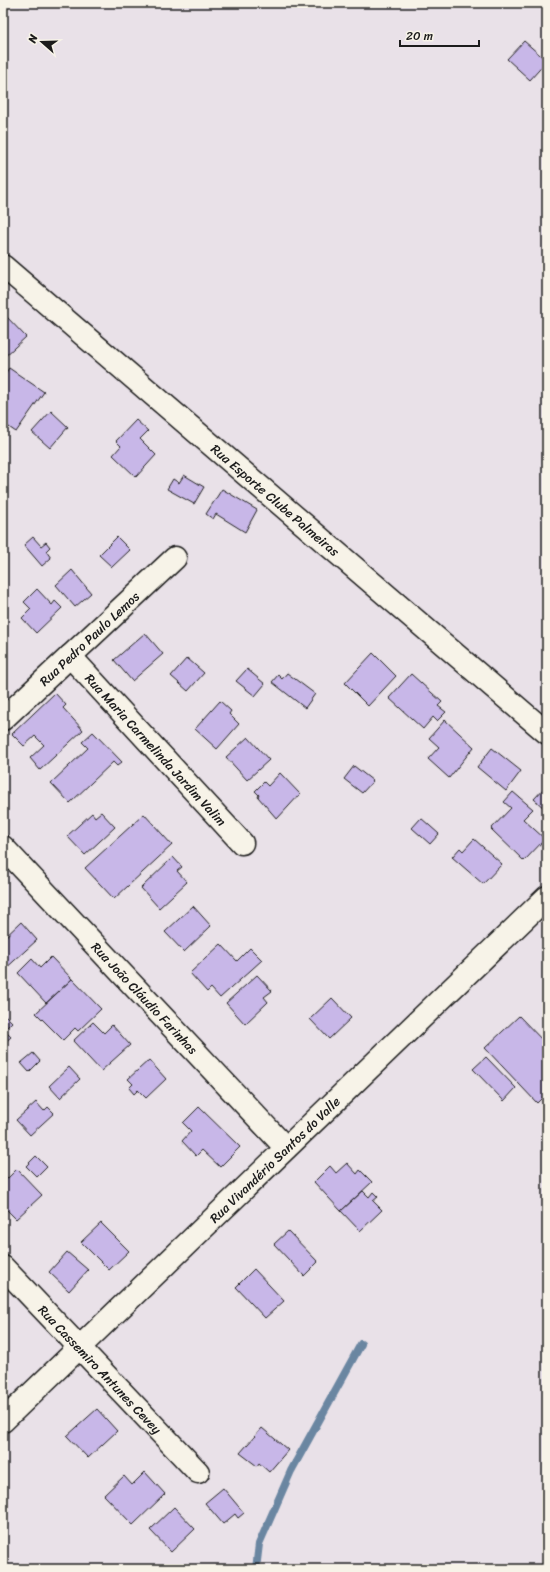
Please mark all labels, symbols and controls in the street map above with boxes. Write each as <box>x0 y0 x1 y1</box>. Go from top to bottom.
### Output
north arrow <box>22 22 62 62</box>
scale bar <box>400 22 479 48</box>
text: 20 m <box>406 25 433 47</box>
text: N <box>22 32 43 47</box>
street label: Rua Esporte Clube Palmeiras <box>206 438 346 563</box>
street label: Rua Pedro Paulo Lemos <box>34 585 145 691</box>
street label: Rua Maria Carmelinda Jardim Valim <box>79 668 233 831</box>
street label: Rua João Cláudio Farinhas <box>86 936 204 1060</box>
street label: Rua Vivandério Santos do Valle <box>203 1090 346 1228</box>
street label: Rua Cassemiro Antunes Cevey <box>33 1299 168 1439</box>

